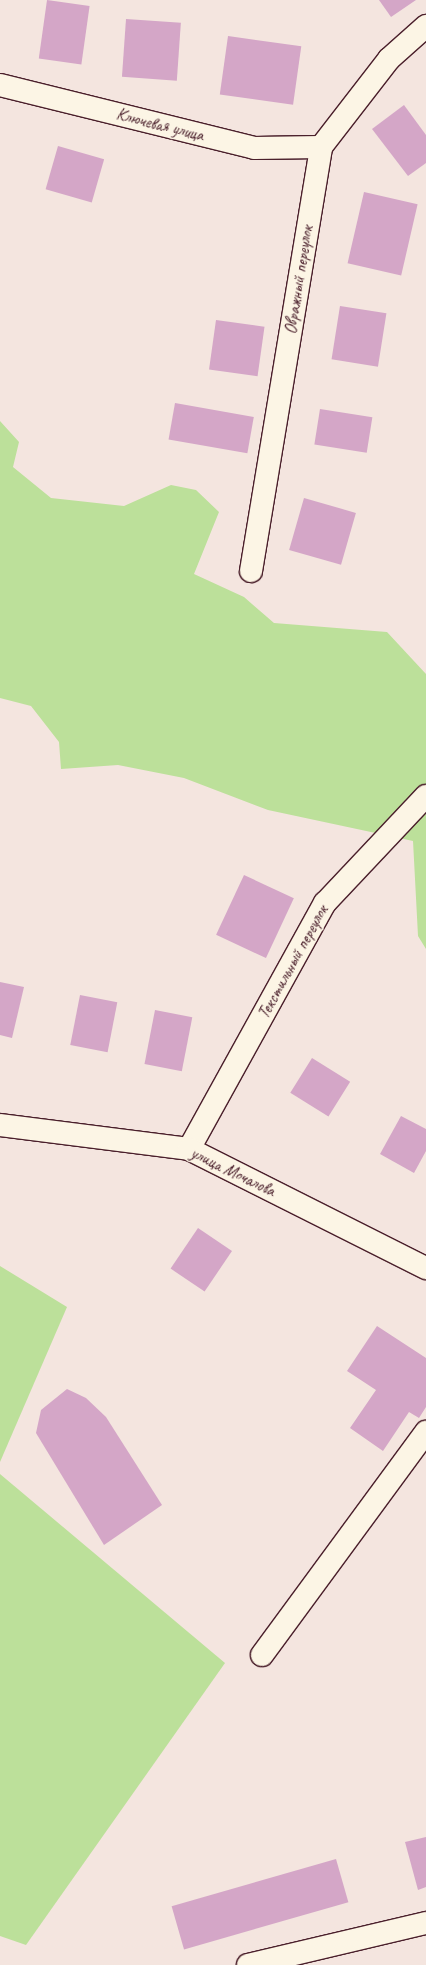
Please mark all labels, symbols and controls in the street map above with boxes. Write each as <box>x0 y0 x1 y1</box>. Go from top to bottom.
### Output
street label: Ключевая улица <box>114 104 206 146</box>
street label: Овражный переулок <box>280 224 318 336</box>
street label: Текстильный переулок <box>253 902 333 1022</box>
street label: улица Мочалова <box>188 1143 278 1201</box>

